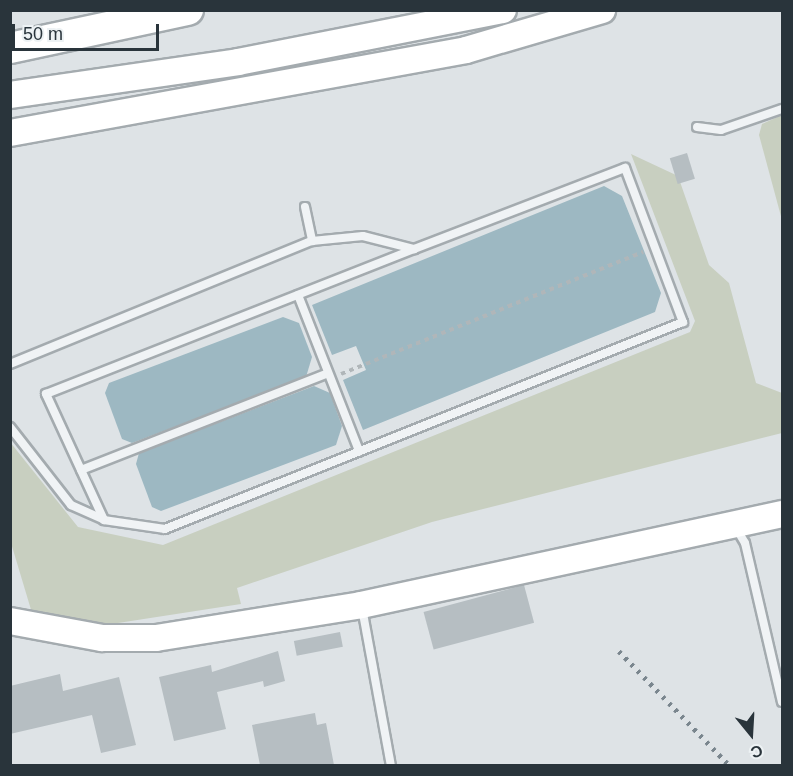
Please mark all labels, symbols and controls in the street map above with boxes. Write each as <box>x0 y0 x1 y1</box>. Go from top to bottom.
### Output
scale bar <box>15 12 162 50</box>
text: 50 m <box>23 24 63 44</box>
north arrow <box>721 704 781 764</box>
text: С <box>749 742 765 761</box>

